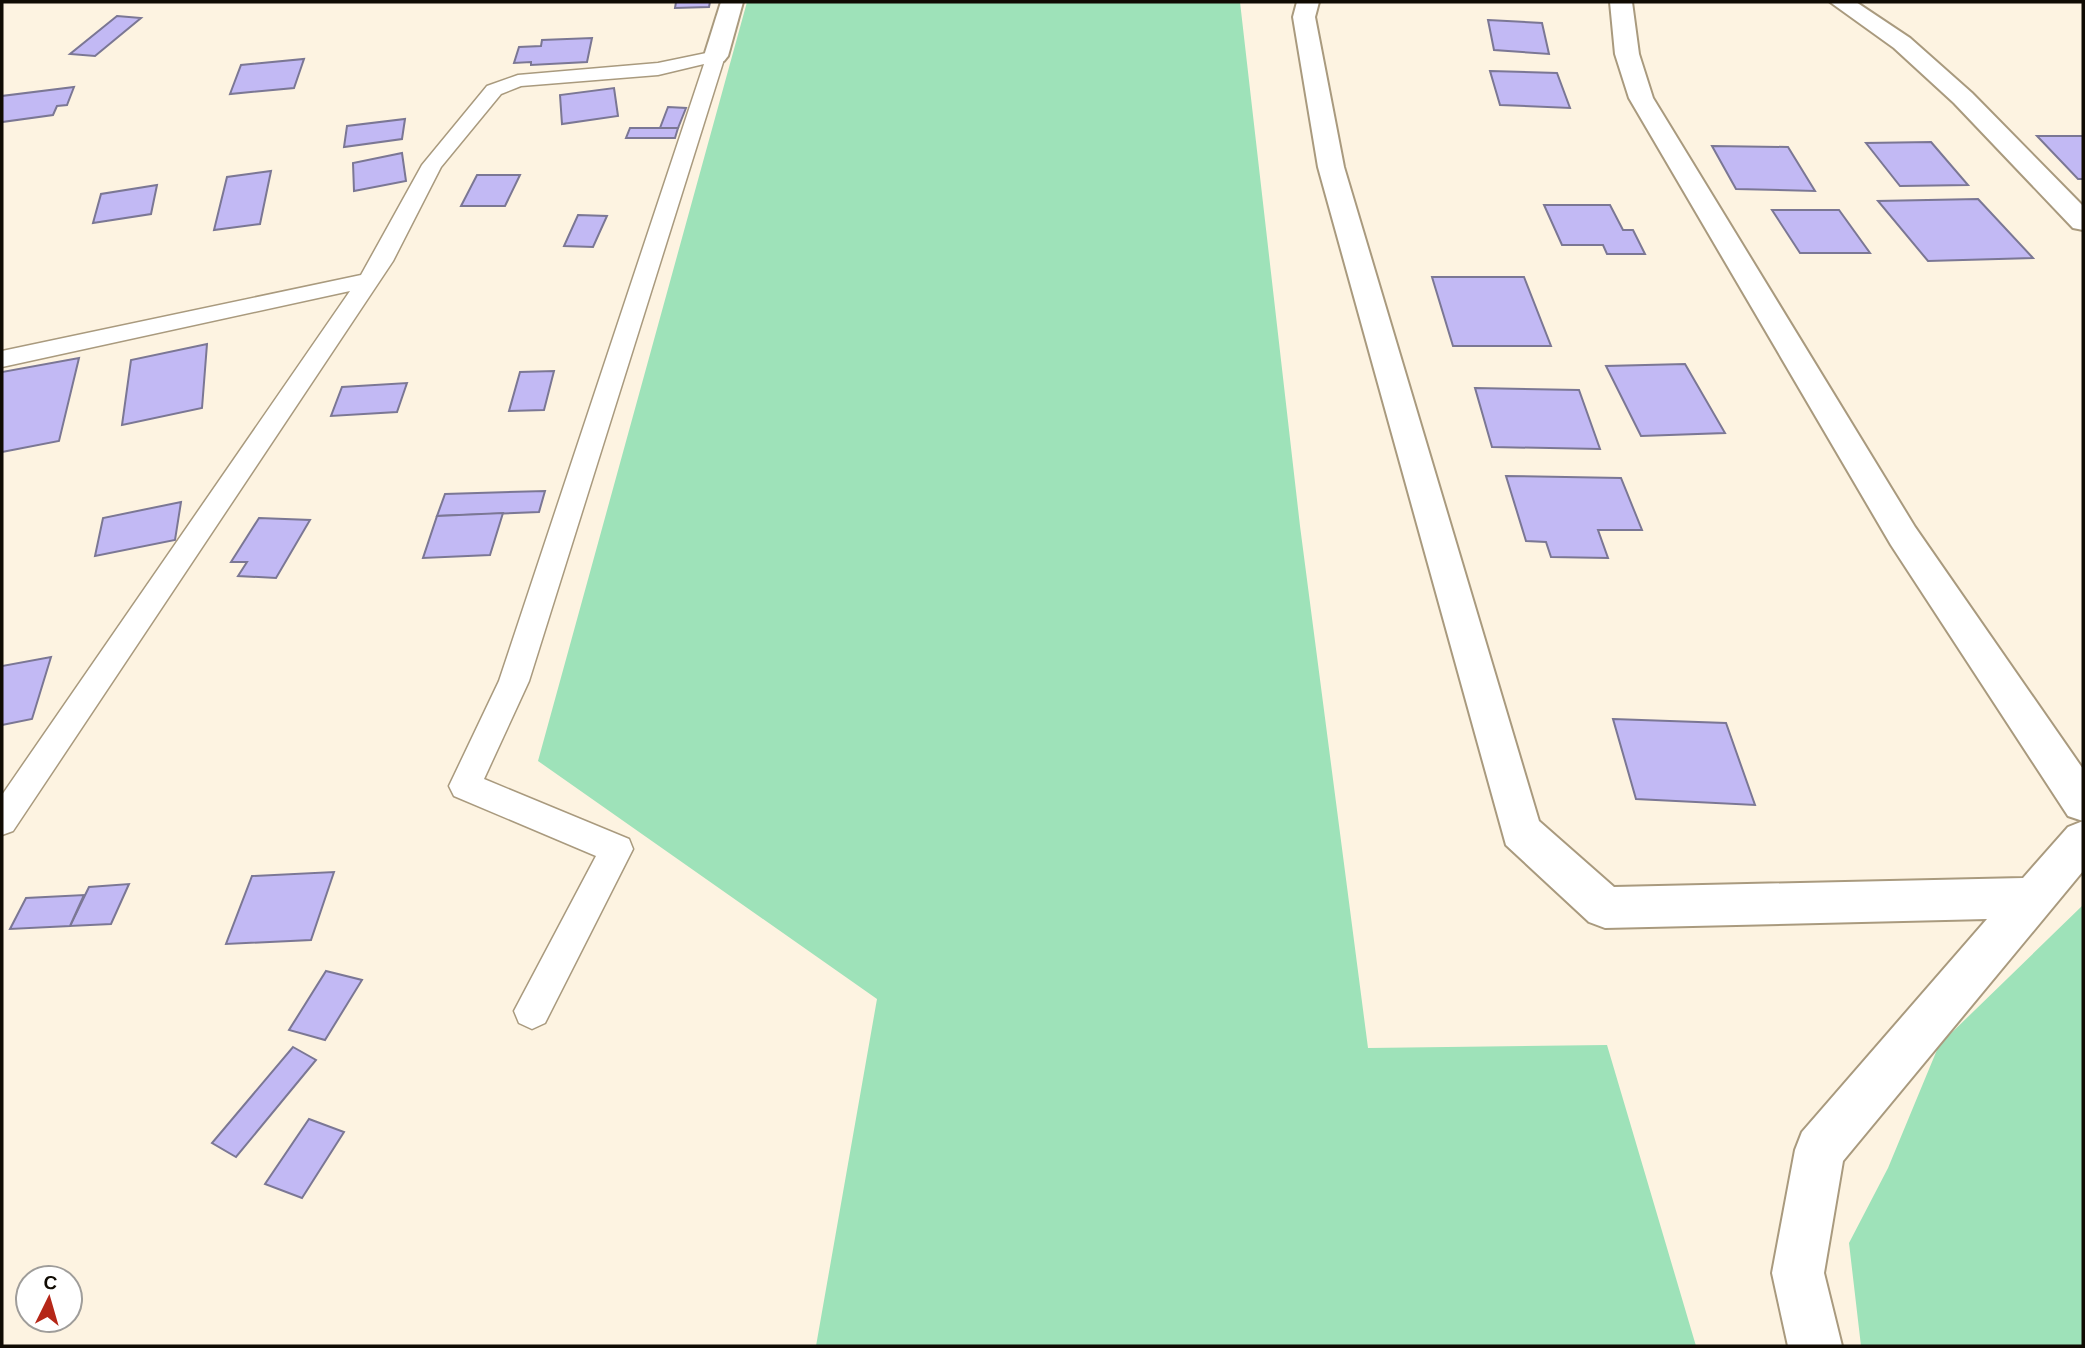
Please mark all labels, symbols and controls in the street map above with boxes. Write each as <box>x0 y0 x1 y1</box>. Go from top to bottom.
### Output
north arrow <box>14 1264 84 1334</box>
text: С <box>43 1270 59 1294</box>

